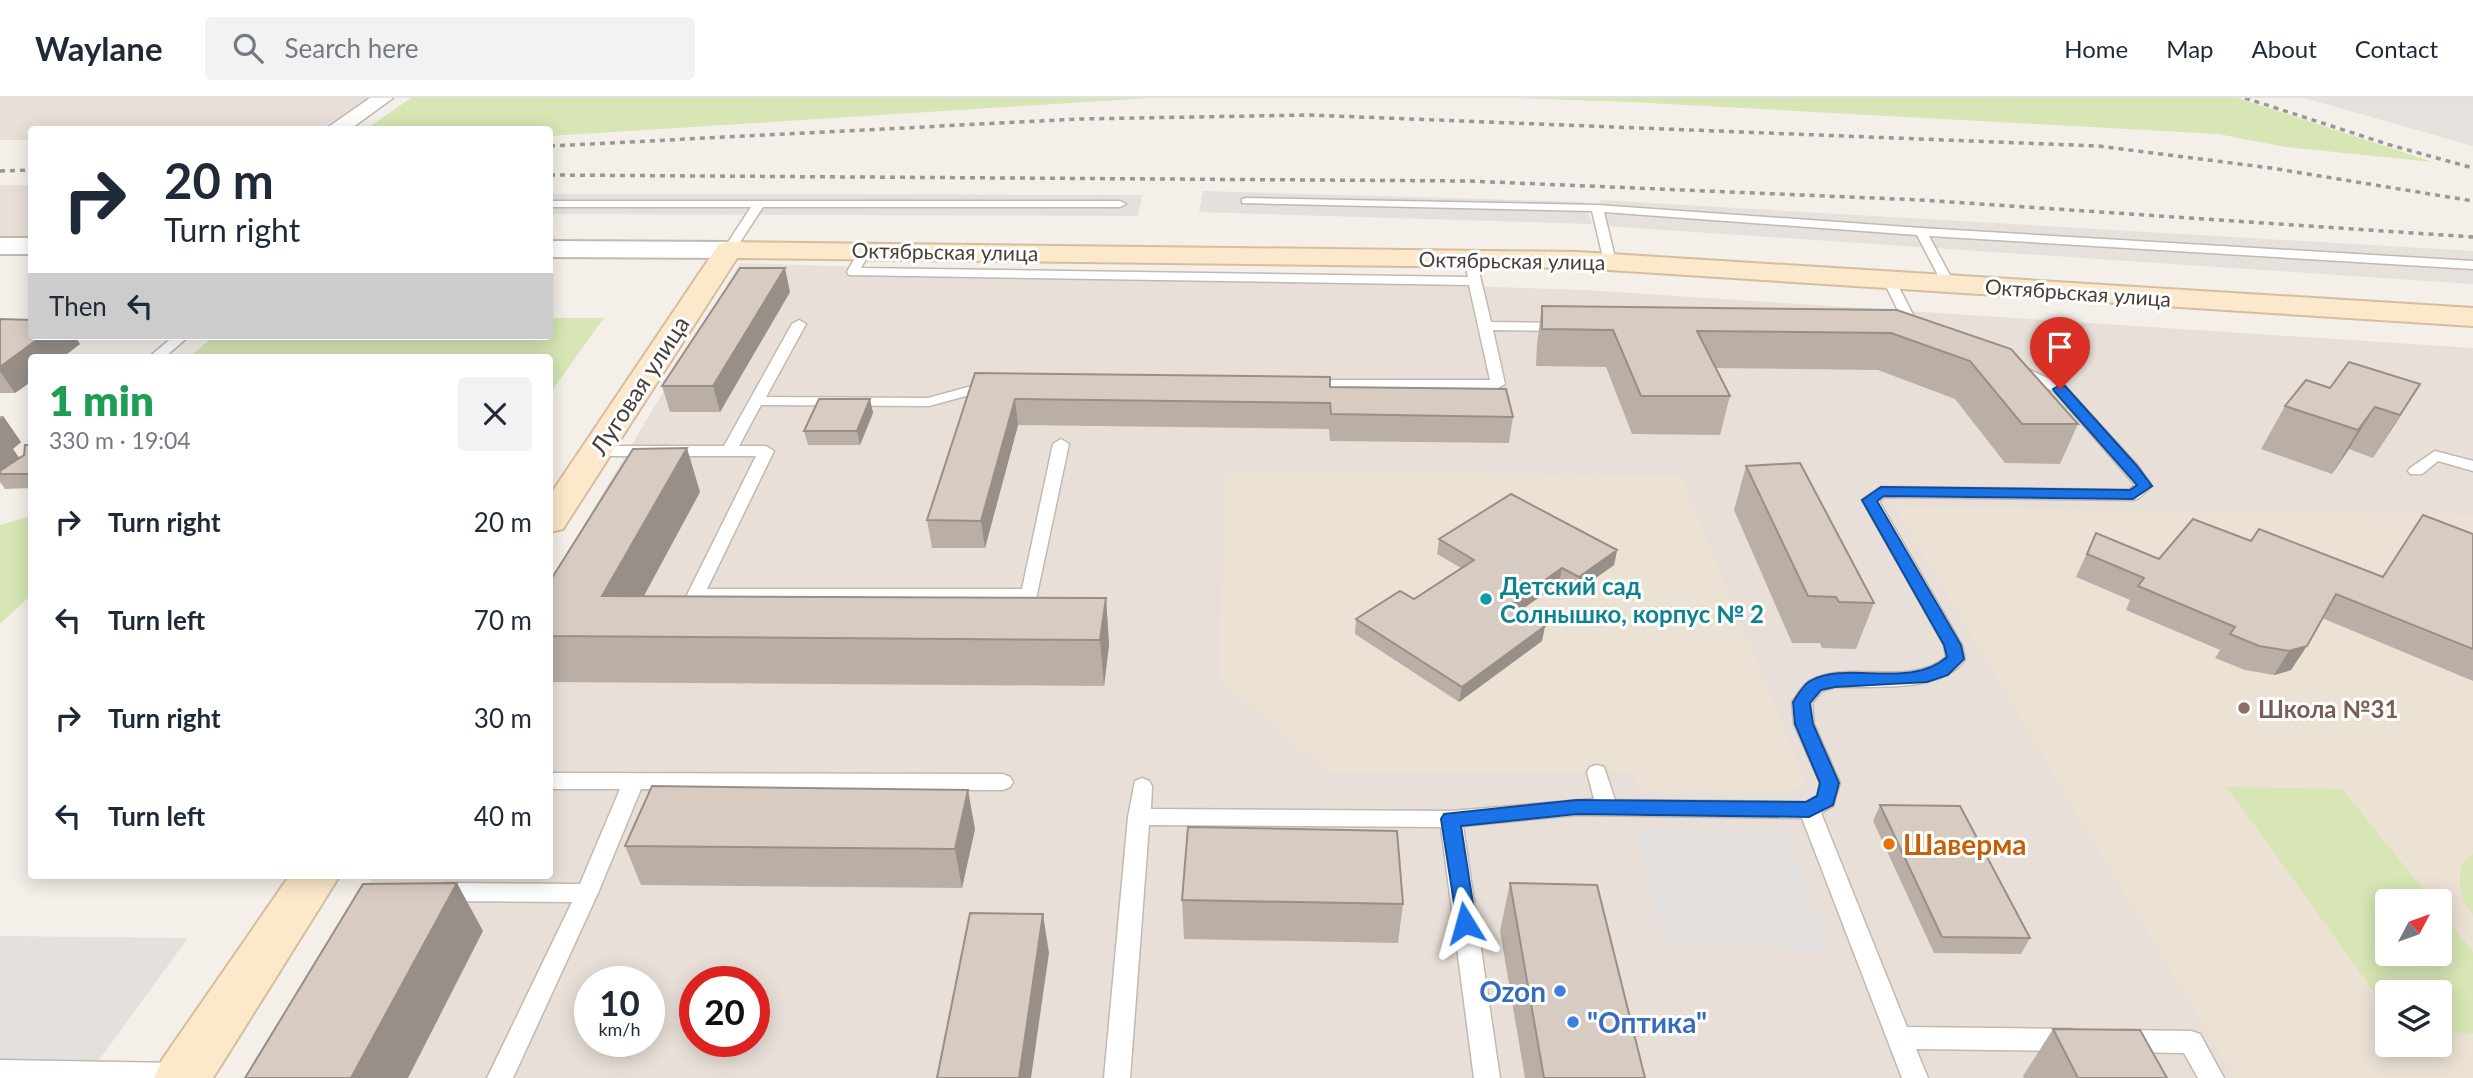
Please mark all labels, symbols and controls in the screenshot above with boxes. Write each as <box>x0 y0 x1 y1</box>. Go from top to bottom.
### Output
search box <box>205 17 695 80</box>
text: Waylane <box>35 28 163 68</box>
icon: search <box>229 29 267 67</box>
text: Search here <box>285 32 419 64</box>
text: Home <box>2064 34 2128 63</box>
text: Map <box>2166 34 2214 63</box>
text: About <box>2252 34 2317 63</box>
text: Contact <box>2355 34 2438 63</box>
text: 20 m <box>164 151 274 209</box>
icon: right <box>49 154 140 245</box>
text: Turn right <box>164 210 300 249</box>
street label: Октябрьская улица <box>852 237 1038 265</box>
street label: Октябрьская улица <box>1419 246 1605 274</box>
street label: Октябрьская улица <box>1984 273 2172 311</box>
icon: left <box>121 287 159 325</box>
text: Then <box>49 290 107 322</box>
street label: Луговая улица <box>583 310 695 461</box>
pin <box>2030 317 2090 389</box>
icon: arrive <box>2041 328 2079 366</box>
text: 1 min <box>49 375 154 425</box>
button: close <box>458 377 532 451</box>
text: 330 m · 19:04 <box>49 426 191 454</box>
icon: right <box>49 503 87 541</box>
text: Turn right <box>108 506 221 538</box>
text: 20 m <box>474 506 532 538</box>
place label: Детский сад Солнышко, корпус № 2 <box>1500 571 1764 628</box>
marker: Детский сад Солнышко, корпус № 2 <box>1478 591 1494 607</box>
icon: left <box>49 601 87 639</box>
text: Turn left <box>108 604 205 636</box>
text: 70 m <box>474 604 532 636</box>
place label: Школа №31 <box>2258 694 2398 723</box>
icon: right <box>49 699 87 737</box>
marker: Школа №31 <box>2236 700 2252 716</box>
text: Turn right <box>108 702 221 734</box>
text: 30 m <box>474 702 532 734</box>
icon: left <box>49 797 87 835</box>
text: Turn left <box>108 800 205 832</box>
text: 40 m <box>474 800 532 832</box>
place label: Шаверма <box>1903 827 2026 861</box>
marker: Шаверма <box>1881 836 1897 852</box>
position arrow <box>1428 886 1502 960</box>
north arrow <box>2375 889 2452 966</box>
map controls <box>2375 889 2452 1057</box>
speed limit sign: 20 <box>679 966 770 1057</box>
place label: Ozon <box>1479 974 1546 1008</box>
button: layers <box>2375 980 2452 1057</box>
text: 10 <box>599 981 640 1023</box>
marker: Ozon <box>1552 983 1568 999</box>
place label: "Оптика" <box>1587 1005 1707 1039</box>
marker: "Оптика" <box>1565 1014 1581 1030</box>
text: km/h <box>598 1018 641 1040</box>

